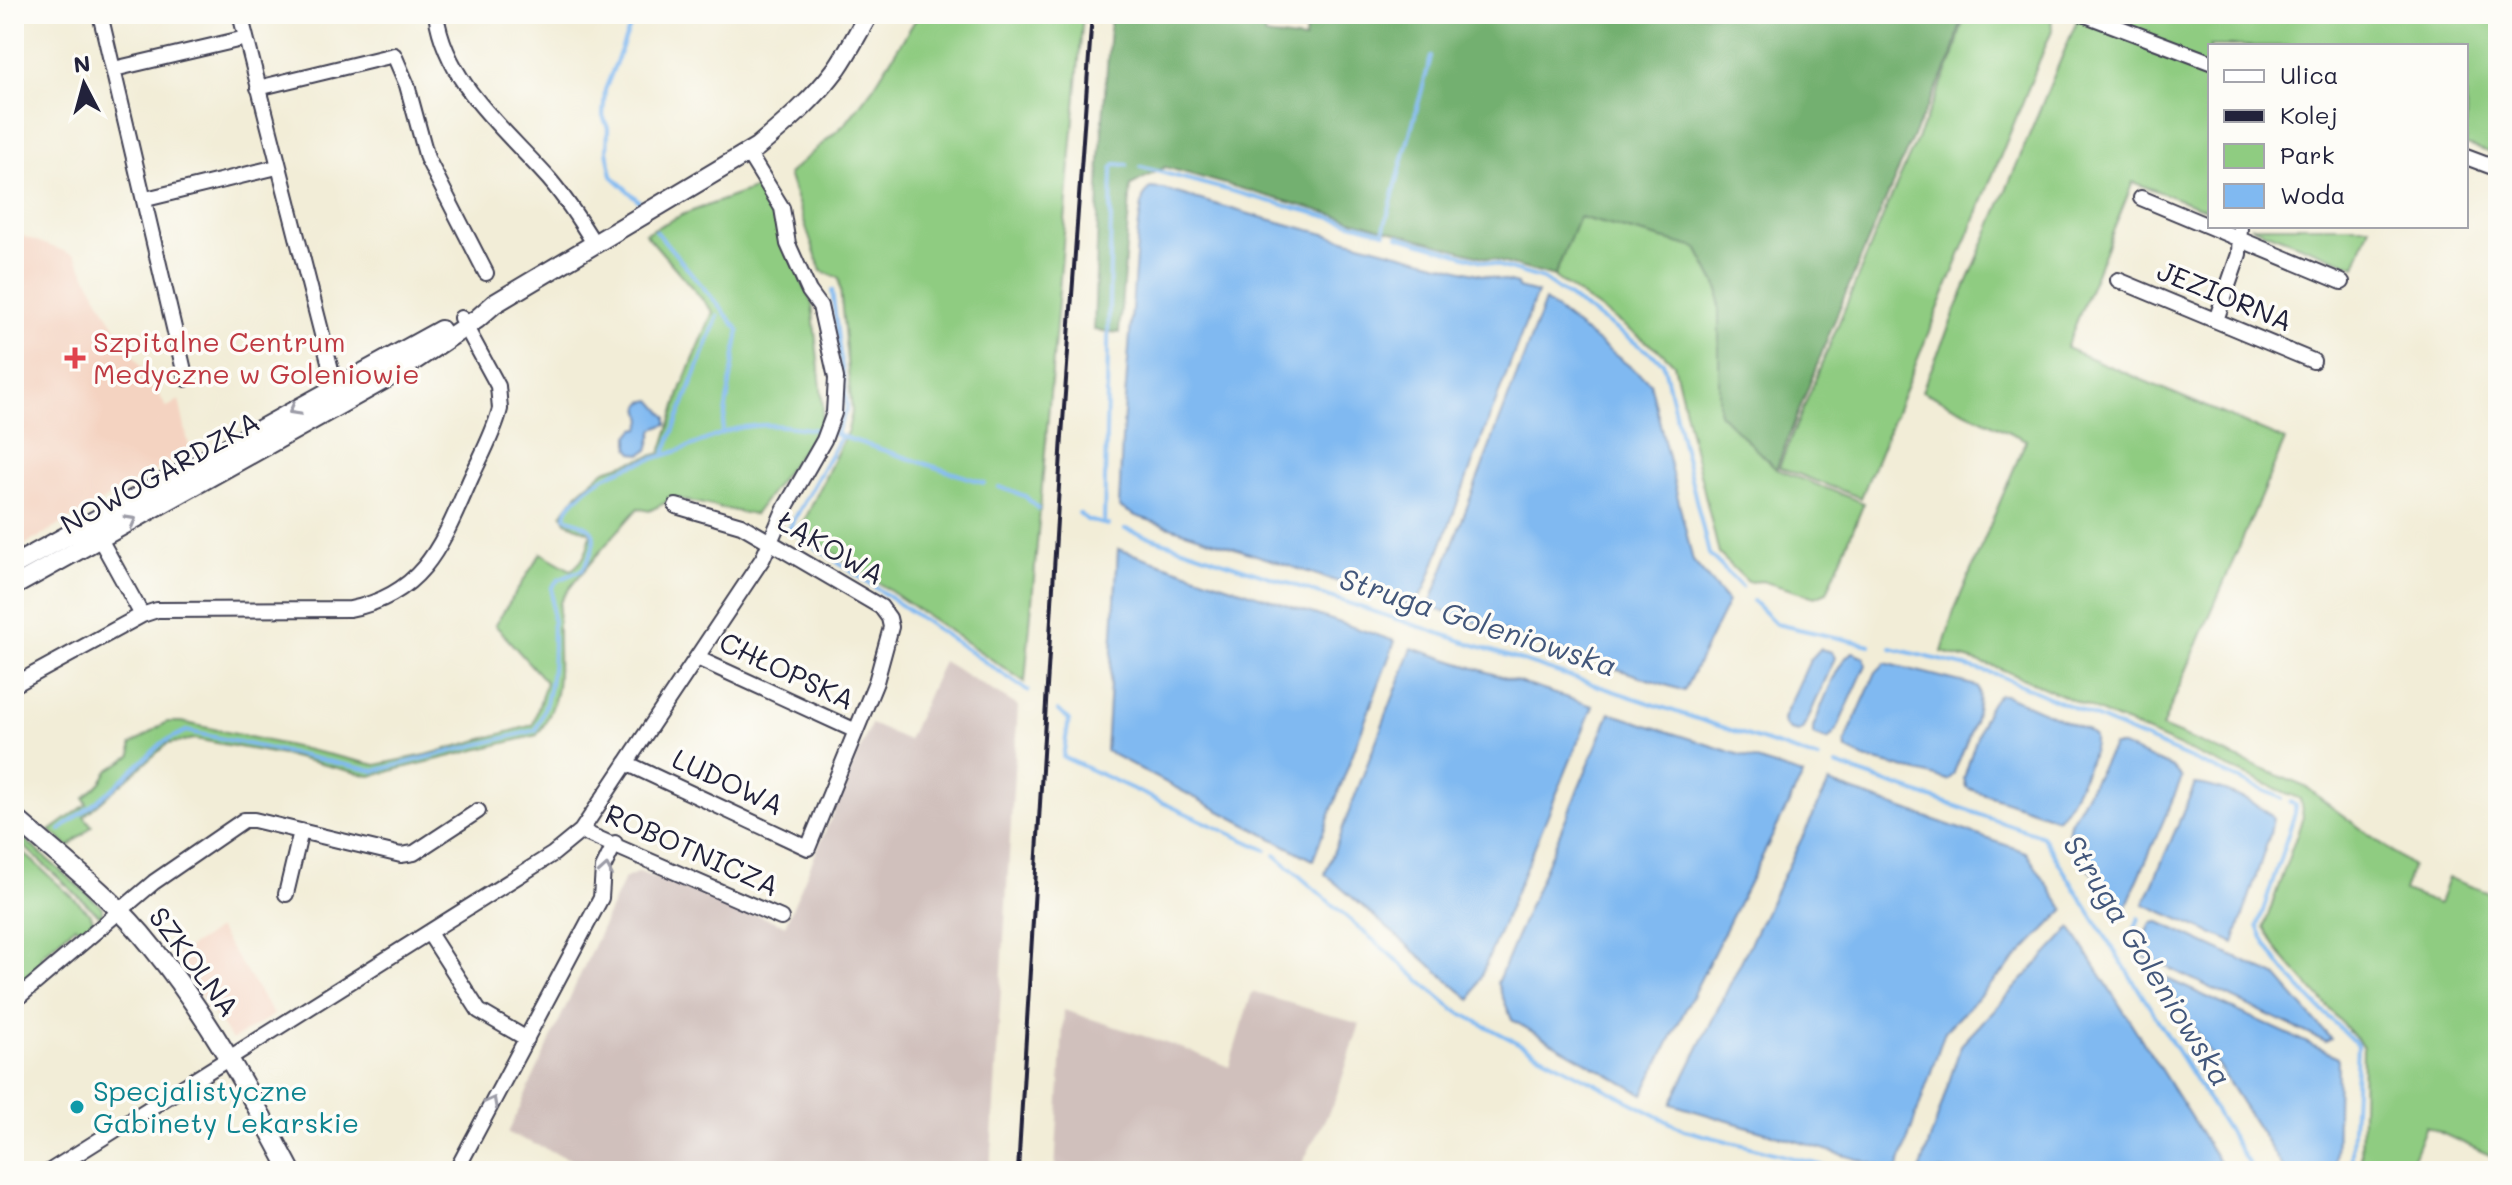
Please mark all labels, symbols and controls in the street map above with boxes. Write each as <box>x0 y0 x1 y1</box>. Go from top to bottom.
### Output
north arrow <box>44 44 124 124</box>
legend <box>2208 44 2468 228</box>
text: N <box>72 48 92 79</box>
text: Ulica <box>2280 59 2338 90</box>
text: Kolej <box>2280 99 2338 130</box>
text: Park <box>2280 139 2334 170</box>
text: Woda <box>2280 179 2345 210</box>
street label: JEZIORNA <box>2152 252 2298 338</box>
place label: Szpitalne Centrum Medyczne w Goleniowie <box>93 323 420 391</box>
marker: Szpitalne Centrum Medyczne w Goleniowie <box>64 347 86 369</box>
one-way arrow <box>289 400 303 416</box>
street label: NOWOGARDZKA <box>54 403 265 542</box>
street label: ŁĄKOWA <box>772 502 891 592</box>
one-way arrow <box>123 515 137 531</box>
water label: Struga Goleniowska <box>1335 557 1622 685</box>
street label: CHŁOPSKA <box>714 623 861 717</box>
street label: LUDOWA <box>667 740 790 823</box>
street label: ROBOTNICZA <box>600 795 785 903</box>
water label: Struga Goleniowska <box>2055 827 2242 1093</box>
one-way arrow <box>596 864 613 877</box>
street label: SZKOLNA <box>142 899 248 1024</box>
place label: Specjalistyczne Gabinety Lekarskie <box>93 1072 359 1140</box>
one-way arrow <box>483 1096 498 1111</box>
marker: Specjalistyczne Gabinety Lekarskie <box>68 1098 86 1116</box>

